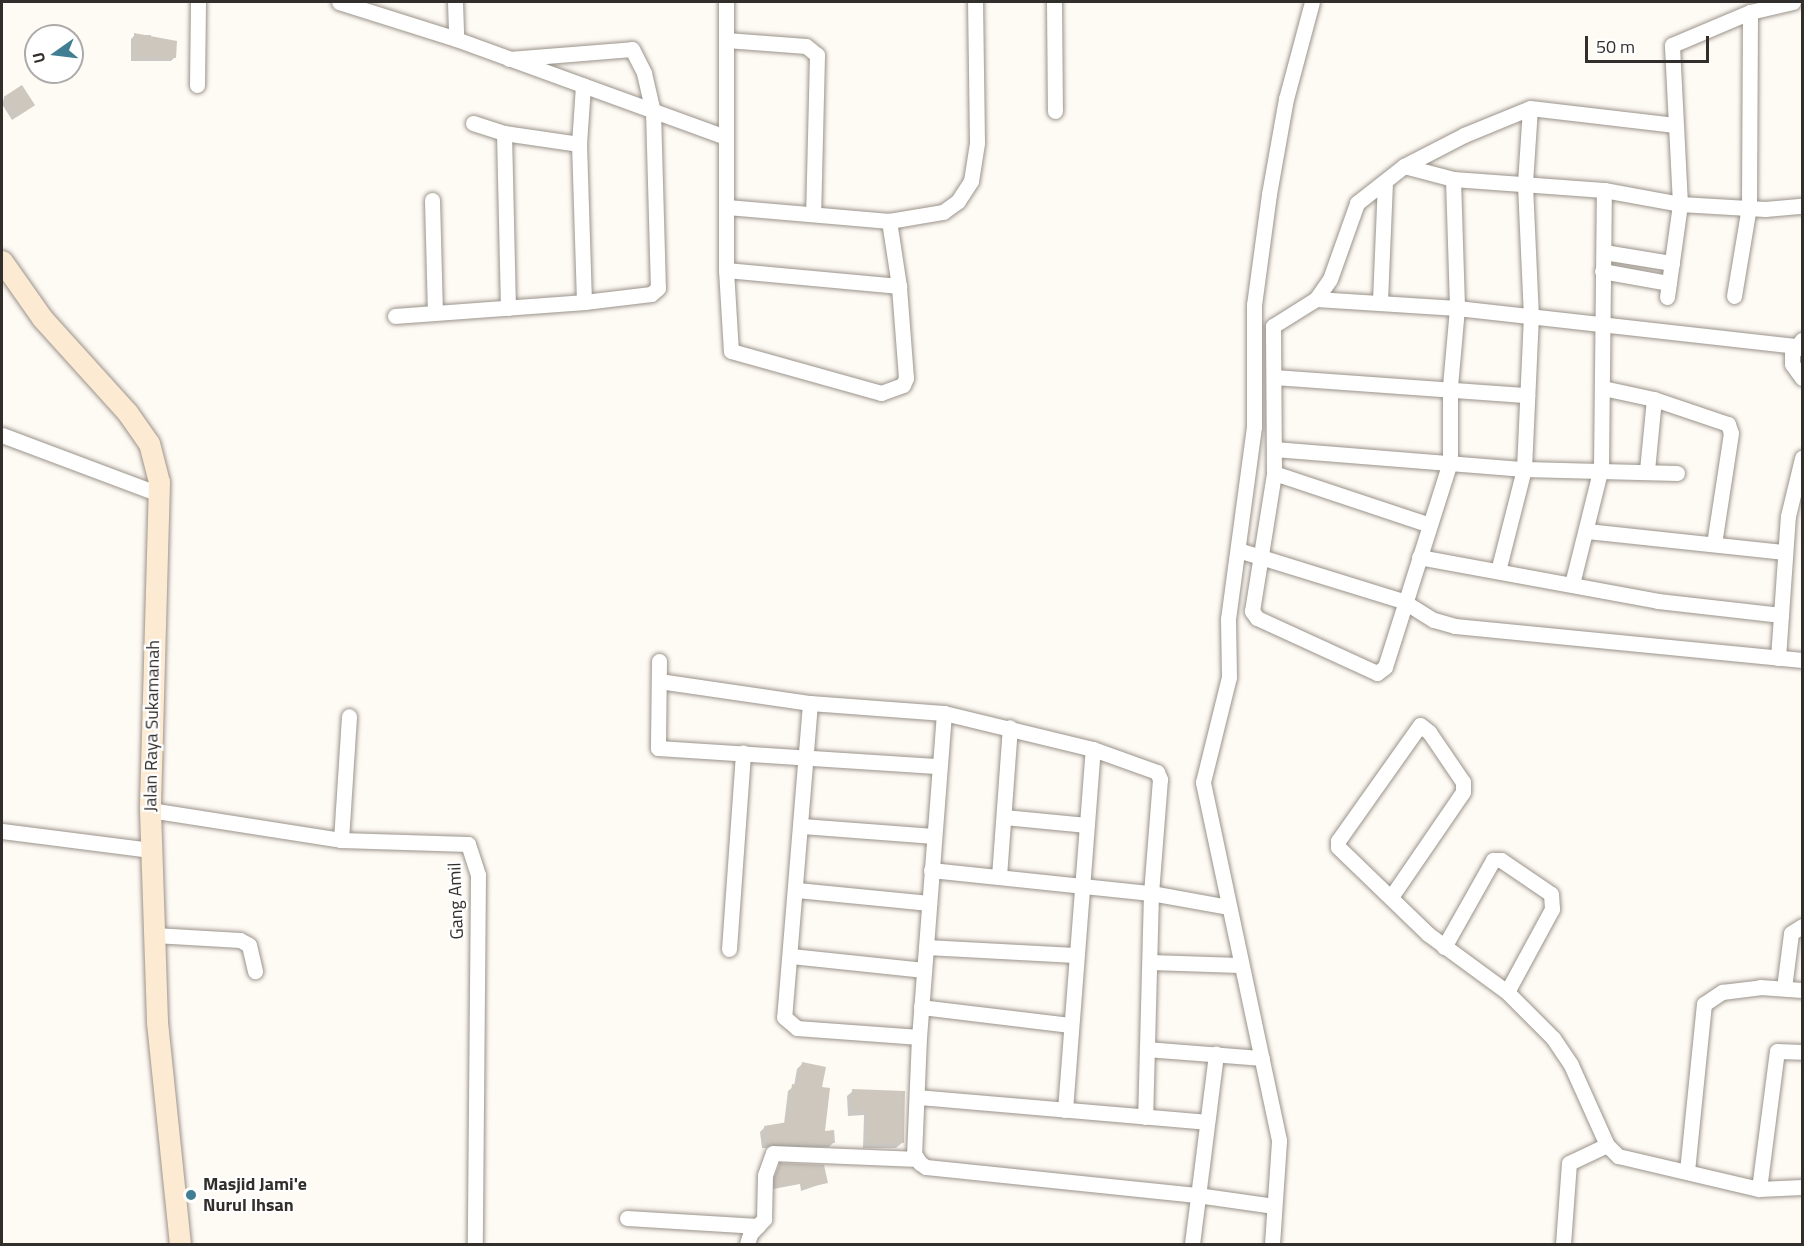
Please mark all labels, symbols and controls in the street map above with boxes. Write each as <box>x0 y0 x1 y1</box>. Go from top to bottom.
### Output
north arrow <box>24 24 84 84</box>
scale bar <box>1588 24 1712 62</box>
text: 50 m <box>1596 33 1635 60</box>
text: U <box>26 50 51 66</box>
street label: Jalan Raya Sukamanah <box>140 640 164 812</box>
street label: Gang Amil <box>444 862 468 940</box>
place label: Masjid Jami'e Nurul Ihsan <box>203 1174 307 1216</box>
marker: Masjid Jami'e Nurul Ihsan <box>184 1188 198 1202</box>

